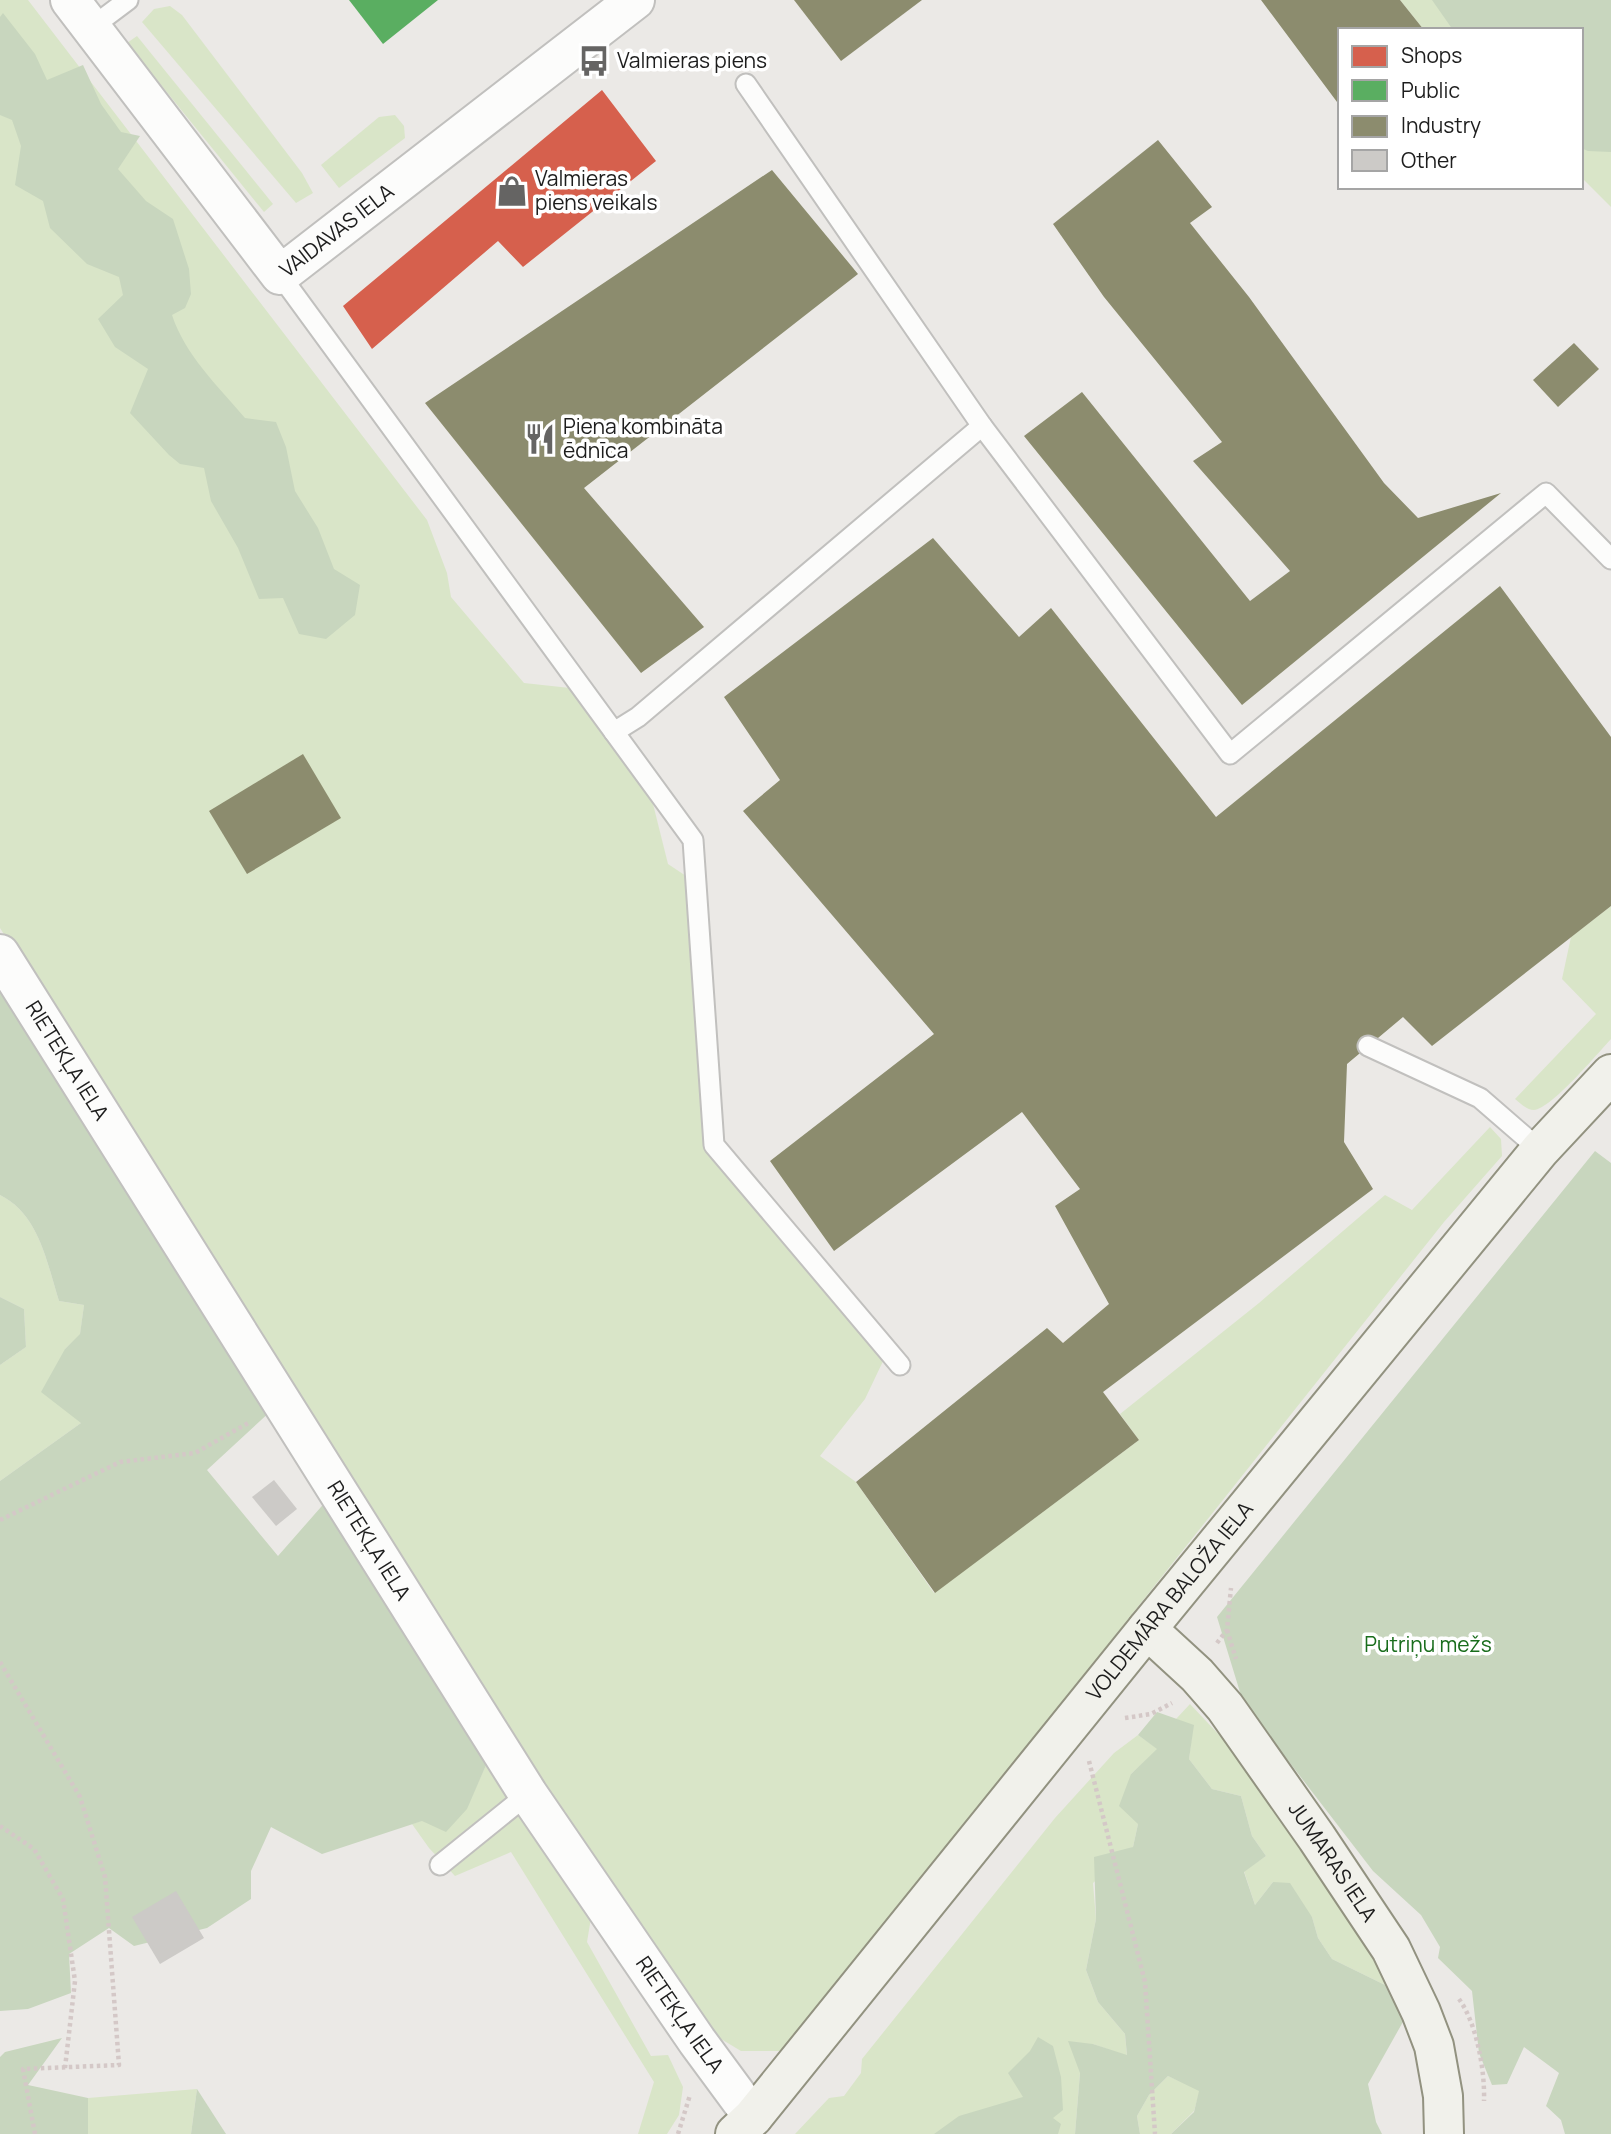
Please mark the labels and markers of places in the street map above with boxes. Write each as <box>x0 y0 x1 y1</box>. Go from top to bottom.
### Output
bus stop icon: Valmieras piens <box>577 44 611 78</box>
place label: Valmieras piens <box>617 46 767 74</box>
place label: Valmieras piens veikals <box>535 164 657 216</box>
shop icon: Valmieras piens veikals <box>495 174 529 208</box>
place label: Piena kombināta ēdnīca <box>563 412 723 464</box>
restaurant icon: Piena kombināta ēdnīca <box>523 422 557 456</box>

